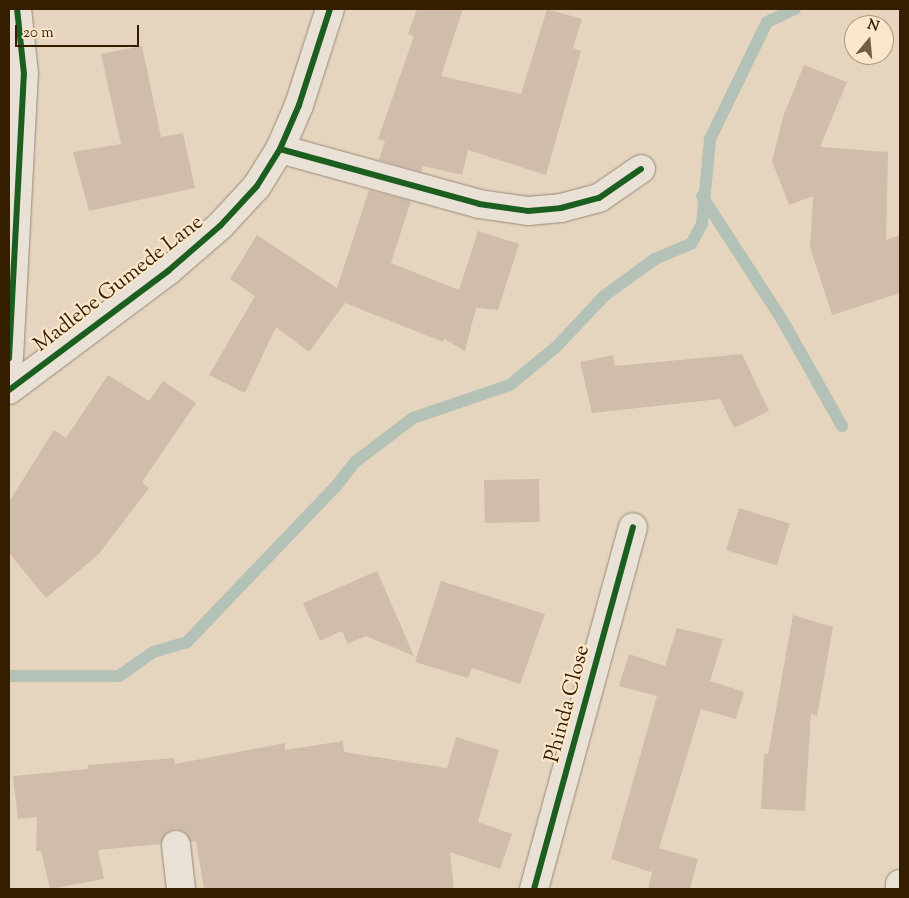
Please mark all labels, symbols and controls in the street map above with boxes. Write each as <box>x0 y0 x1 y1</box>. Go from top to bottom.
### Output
scale bar <box>18 15 141 47</box>
north arrow <box>844 15 894 65</box>
text: N <box>865 15 881 38</box>
text: 20 m <box>23 23 54 44</box>
street label: Madlebe Gumede Lane <box>29 210 209 358</box>
street label: Phinda Close <box>540 643 596 765</box>

